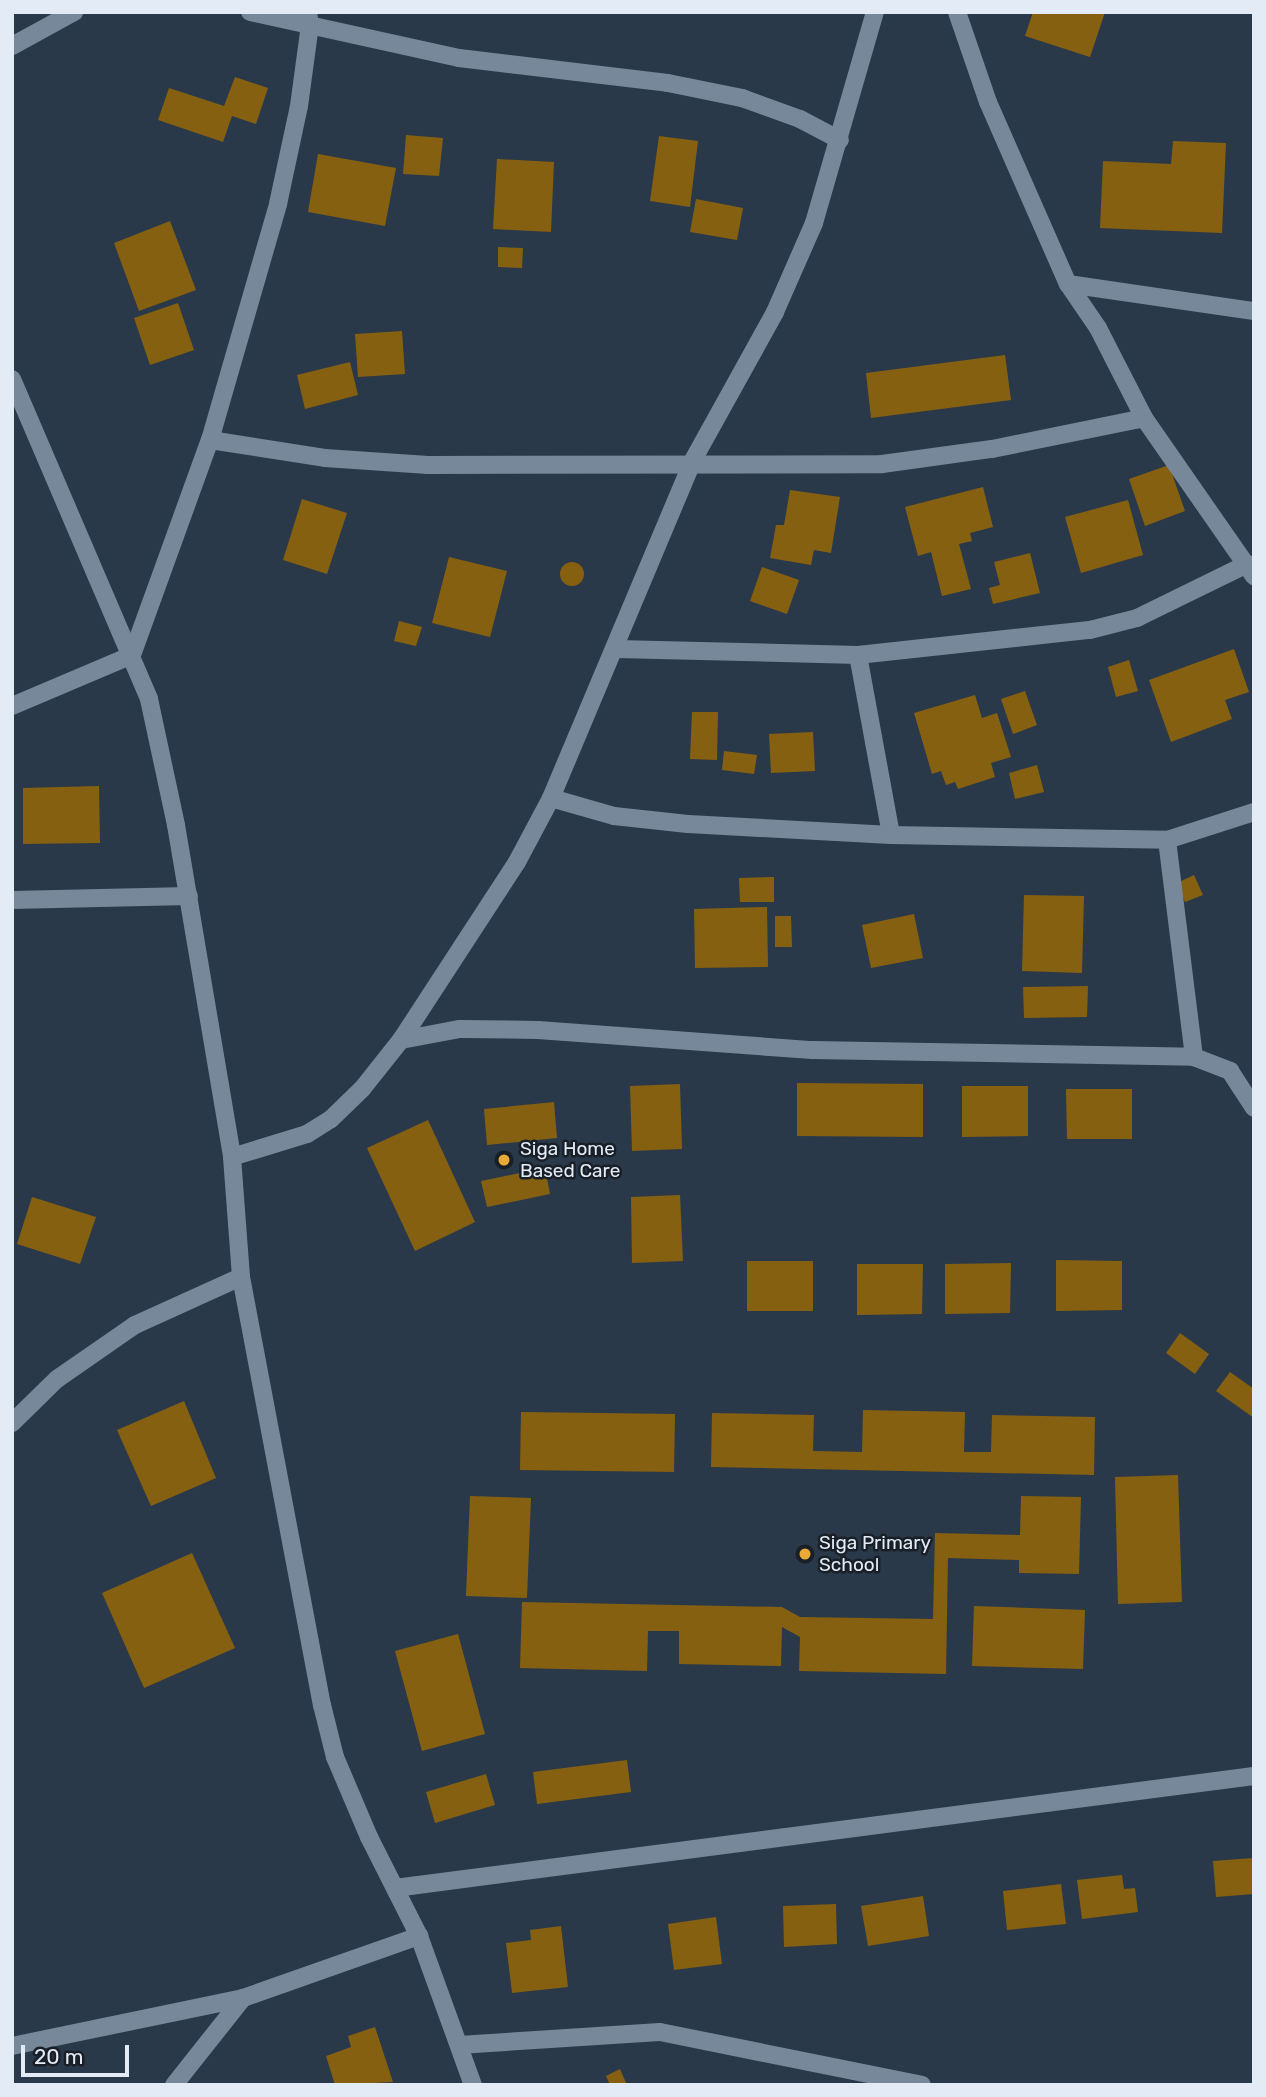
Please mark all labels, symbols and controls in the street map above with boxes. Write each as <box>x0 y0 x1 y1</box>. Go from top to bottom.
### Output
place label: Siga Home Based Care <box>520 1138 620 1182</box>
marker: Siga Home Based Care <box>494 1150 514 1170</box>
place label: Siga Primary School <box>819 1532 931 1576</box>
marker: Siga Primary School <box>797 1546 813 1562</box>
scale bar <box>24 2030 133 2074</box>
text: 20 m <box>34 2044 83 2069</box>

